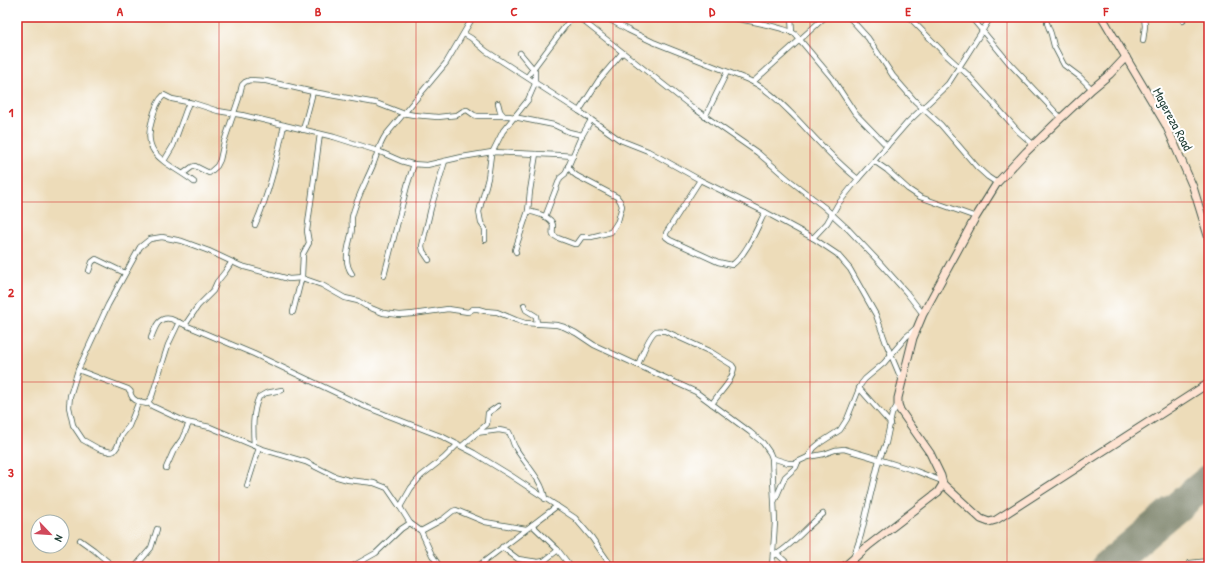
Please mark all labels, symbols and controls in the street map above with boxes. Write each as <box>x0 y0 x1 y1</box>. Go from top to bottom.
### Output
text: A <box>117 2 124 20</box>
text: B <box>315 2 322 20</box>
text: C <box>510 2 518 20</box>
text: D <box>709 2 716 20</box>
text: E <box>905 2 911 20</box>
text: F <box>1103 2 1110 20</box>
street label: Magereza Road <box>1149 84 1197 154</box>
text: 1 <box>9 103 14 121</box>
text: 2 <box>8 283 15 301</box>
text: 3 <box>8 463 14 481</box>
north arrow <box>30 514 70 554</box>
text: N <box>51 533 67 544</box>

